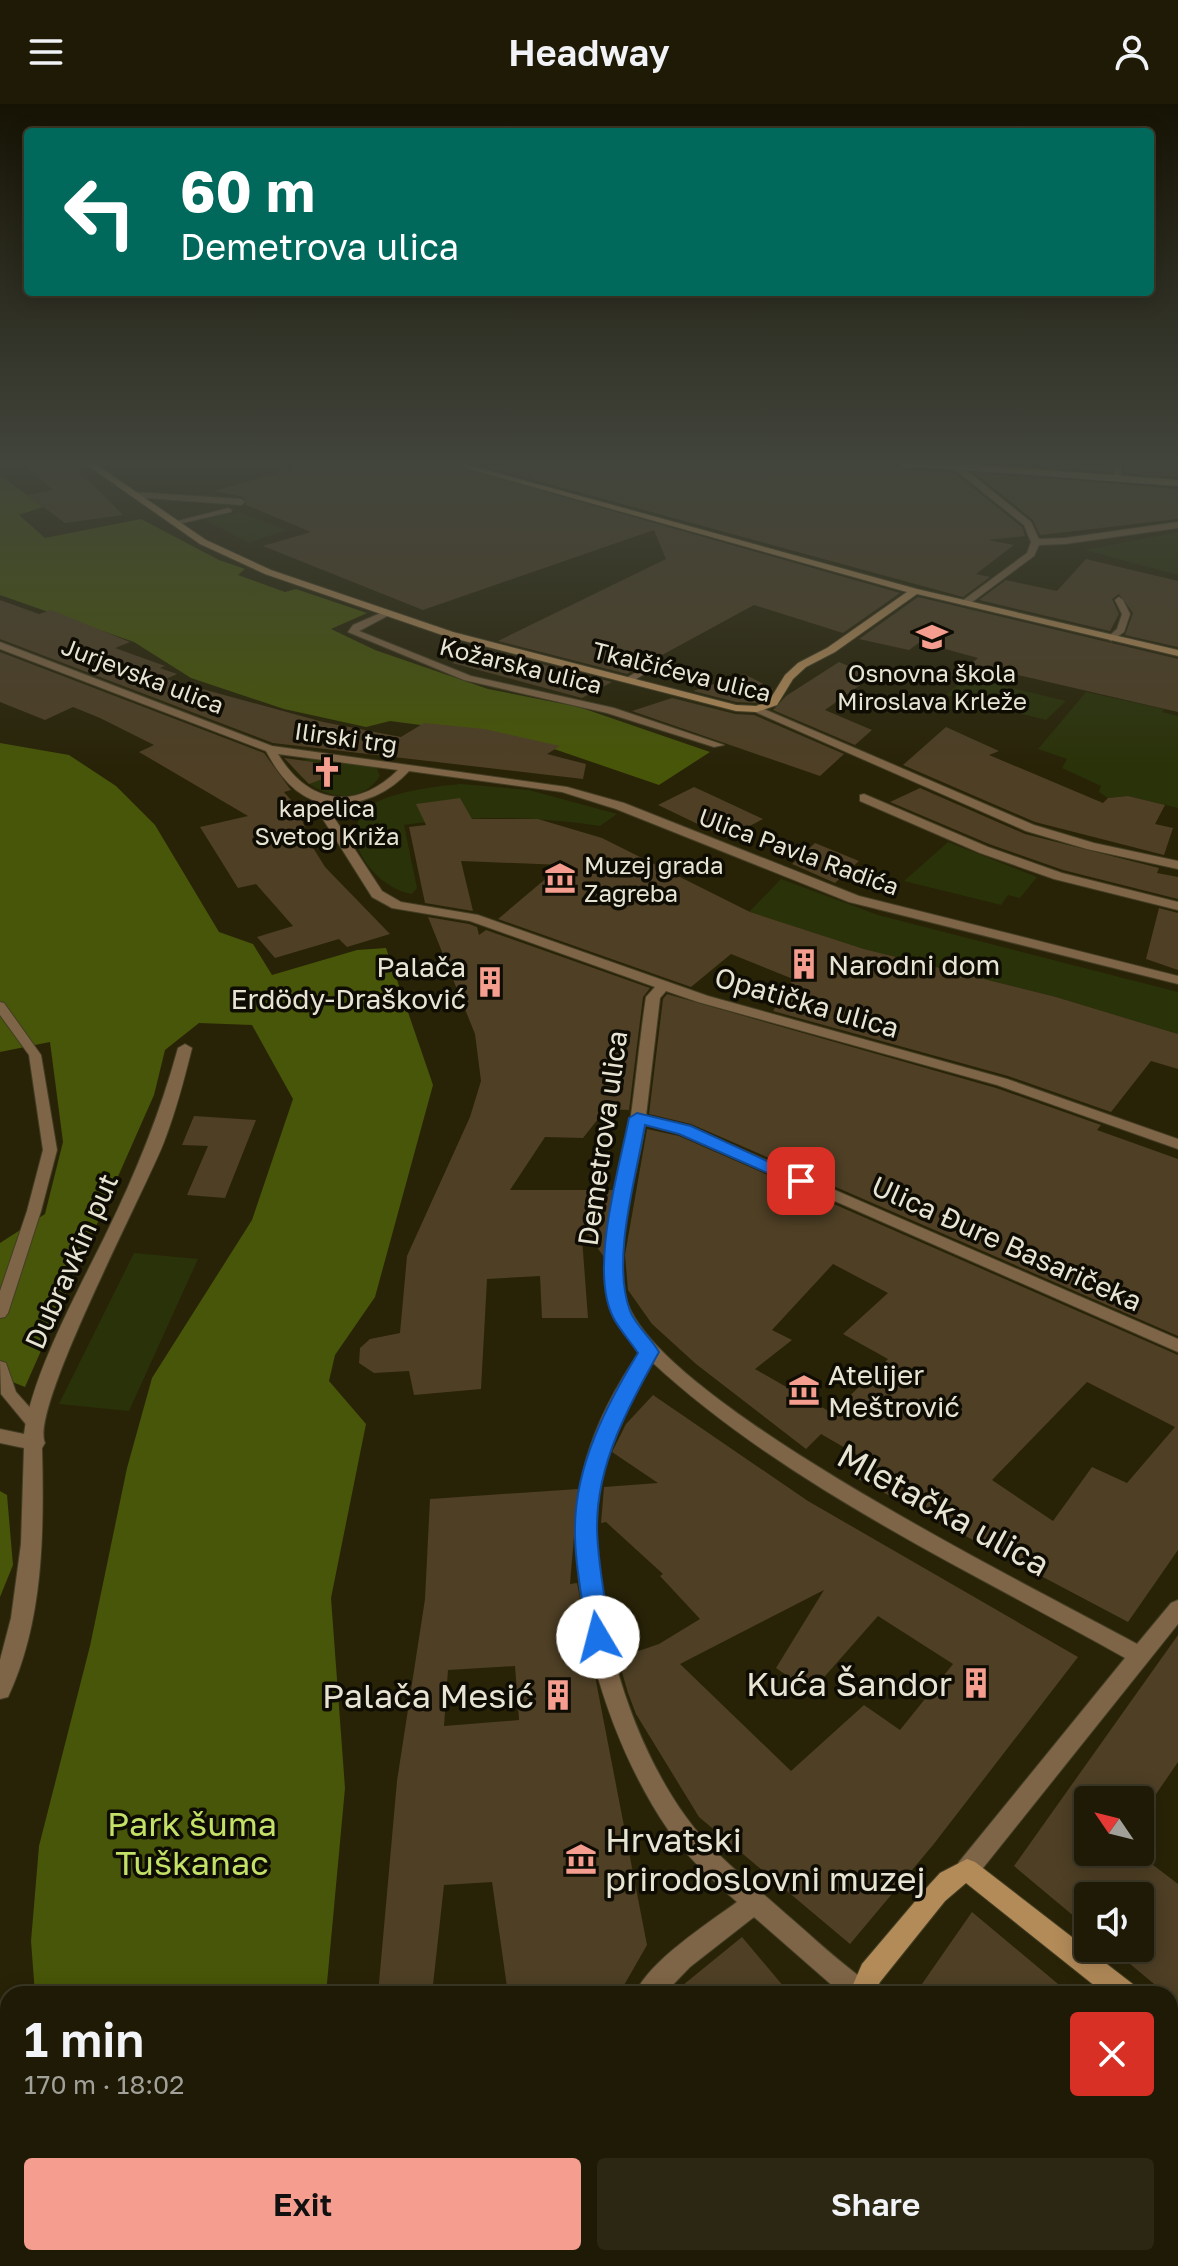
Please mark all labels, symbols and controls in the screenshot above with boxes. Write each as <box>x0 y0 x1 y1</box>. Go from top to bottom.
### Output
icon: menu <box>24 30 68 74</box>
icon: person <box>1110 30 1154 74</box>
text: Headway <box>508 31 670 74</box>
text: 60 m <box>180 157 315 224</box>
icon: left <box>48 160 152 264</box>
text: Demetrova ulica <box>180 225 459 268</box>
school or university icon: Osnovna škola Miroslava Krleže <box>915 620 949 654</box>
street label: Jurjevska ulica <box>58 631 228 719</box>
street label: Kožarska ulica <box>437 631 605 699</box>
street label: Tkalčićeva ulica <box>590 635 774 707</box>
place label: Osnovna škola Miroslava Krleže <box>837 658 1027 715</box>
street label: Ilirski trg <box>293 715 399 759</box>
church icon: kapelica Svetog Križa <box>310 755 344 789</box>
place label: kapelica Svetog Križa <box>255 793 399 850</box>
street label: Ulica Pavla Radića <box>695 801 903 901</box>
place label: Muzej grada Zagreba <box>584 850 724 907</box>
museum icon: Muzej grada Zagreba <box>543 861 577 895</box>
building icon: Narodni dom <box>787 947 821 981</box>
place label: Narodni dom <box>828 948 1000 981</box>
place label: Palača Erdödy-Drašković <box>230 950 466 1015</box>
street label: Opatička ulica <box>711 960 903 1044</box>
building icon: Palača Erdödy-Drašković <box>473 965 507 999</box>
street label: Demetrova ulica <box>571 1028 633 1248</box>
pin <box>767 1147 835 1215</box>
icon: arrive <box>779 1159 823 1203</box>
street label: Dubravkin put <box>18 1168 124 1354</box>
street label: Ulica Đure Basaričeka <box>867 1168 1147 1318</box>
place label: Atelijer Meštrović <box>828 1358 960 1423</box>
museum icon: Atelijer Meštrović <box>787 1373 821 1407</box>
street label: Mletačka ulica <box>831 1434 1057 1584</box>
position arrow <box>556 1595 640 1679</box>
place label: Kuća Šandor <box>746 1663 952 1703</box>
building icon: Kuća Šandor <box>959 1666 993 1700</box>
place label: Palača Mesić <box>322 1675 534 1715</box>
building icon: Palača Mesić <box>541 1678 575 1712</box>
north arrow <box>1074 1786 1154 1866</box>
map controls <box>1074 1786 1154 1962</box>
park label: Park šuma Tuškanac <box>107 1803 277 1882</box>
place label: Hrvatski prirodoslovni muzej <box>605 1819 926 1898</box>
museum icon: Hrvatski prirodoslovni muzej <box>564 1842 598 1876</box>
button: sound <box>1074 1882 1154 1962</box>
text: 1 min <box>24 2010 144 2068</box>
button: close <box>1070 2012 1154 2096</box>
text: 170 m · 18:02 <box>24 2069 184 2100</box>
button: Exit <box>24 2158 581 2250</box>
button: Share <box>597 2158 1154 2250</box>

